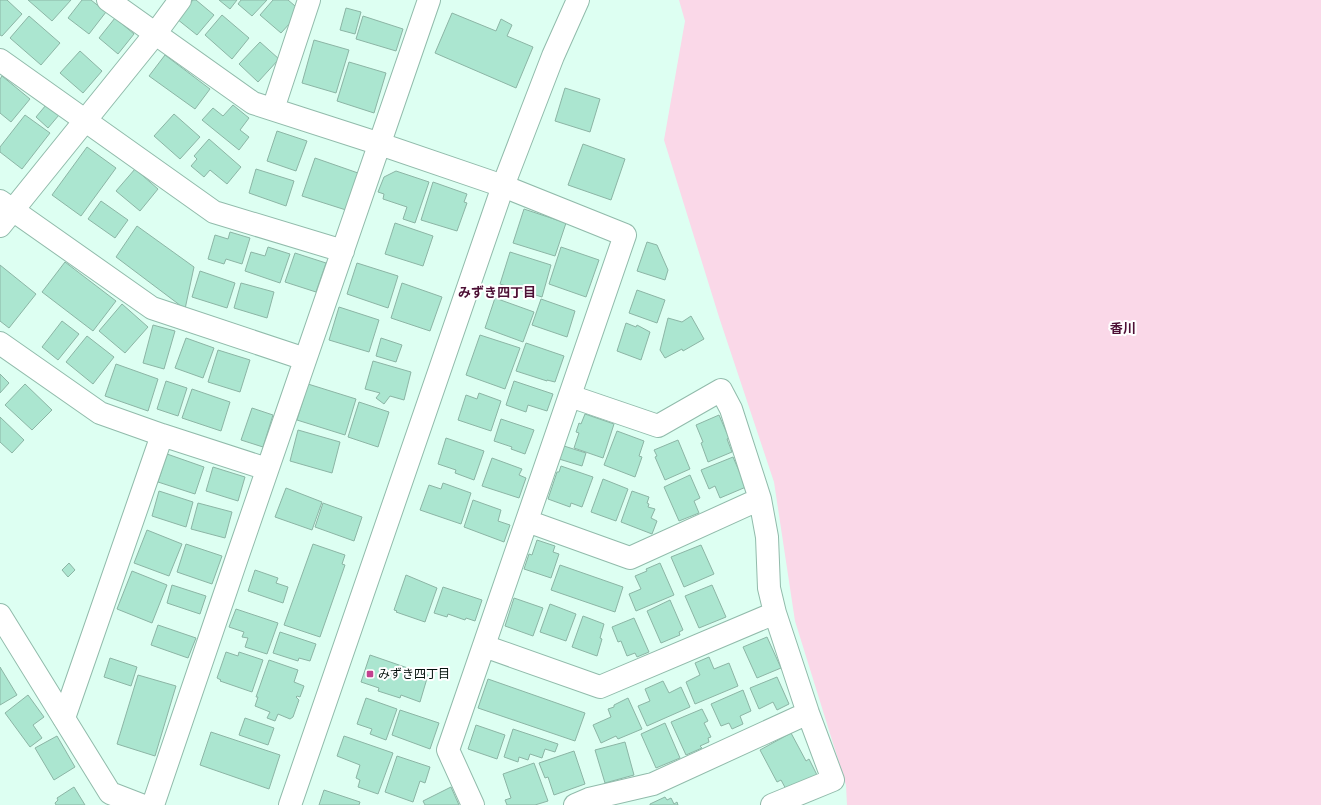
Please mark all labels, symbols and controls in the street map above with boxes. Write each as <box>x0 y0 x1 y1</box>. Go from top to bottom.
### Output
district label: みずき四丁目 <box>458 285 536 301</box>
district label: 香川 <box>1110 321 1136 337</box>
place label: みずき四丁目 <box>378 667 450 681</box>
marker: みずき四丁目 <box>365 669 375 679</box>

